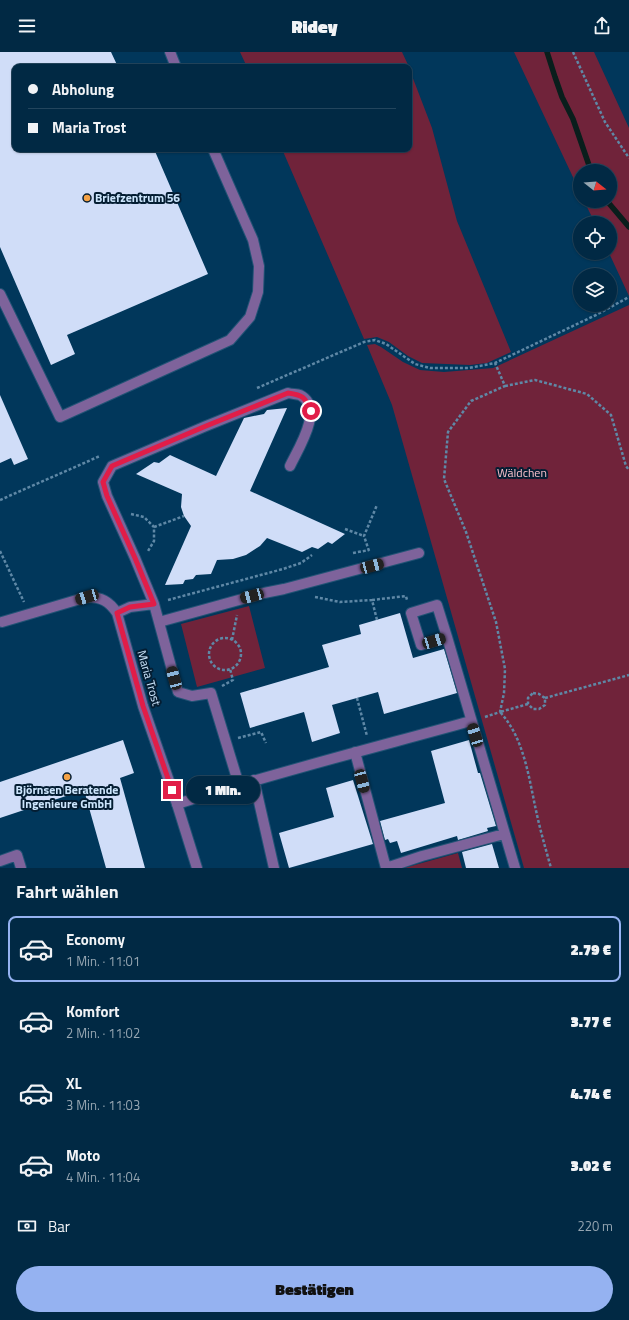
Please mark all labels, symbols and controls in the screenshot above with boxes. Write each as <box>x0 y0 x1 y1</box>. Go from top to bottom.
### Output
text: Ridey <box>291 13 338 40</box>
icon: menu <box>16 15 38 37</box>
icon: share <box>591 15 613 37</box>
text: Abholung <box>52 78 114 101</box>
text: Maria Trost <box>52 116 126 139</box>
north arrow <box>573 164 617 208</box>
map controls <box>573 164 617 312</box>
place label: Briefzentrum 56 <box>95 188 180 207</box>
marker: Briefzentrum 56 <box>82 193 92 203</box>
button: locate <box>573 216 617 260</box>
button: layers <box>573 268 617 312</box>
route start <box>302 402 320 420</box>
park label: Wäldchen <box>497 463 547 482</box>
car <box>359 557 385 575</box>
car <box>239 587 265 605</box>
car <box>74 588 100 606</box>
car <box>421 632 447 650</box>
street label: Maria Trost <box>132 648 167 709</box>
car <box>165 665 183 691</box>
car <box>466 722 484 748</box>
car <box>353 768 371 794</box>
marker: Björnsen Beratende Ingenieure GmbH <box>62 772 72 782</box>
callout: 1 Min. <box>186 776 260 804</box>
place label: Björnsen Beratende Ingenieure GmbH <box>16 780 118 813</box>
text: 1 Min. <box>205 780 241 800</box>
route end <box>163 781 181 799</box>
text: Fahrt wählen <box>16 878 119 905</box>
text: Economy <box>66 928 125 951</box>
icon: car <box>18 931 54 967</box>
text: 2.79 € <box>571 938 611 961</box>
text: 1 Min. · 11:01 <box>66 951 140 971</box>
text: Komfort <box>66 1000 120 1023</box>
icon: car <box>18 1003 54 1039</box>
text: 3.77 € <box>571 1010 611 1033</box>
text: 2 Min. · 11:02 <box>66 1023 140 1043</box>
text: XL <box>66 1072 82 1095</box>
icon: car <box>18 1075 54 1111</box>
text: 4.74 € <box>571 1082 611 1105</box>
text: 3 Min. · 11:03 <box>66 1095 140 1115</box>
text: Moto <box>66 1144 100 1167</box>
icon: car <box>18 1147 54 1183</box>
text: 3.02 € <box>571 1154 611 1177</box>
text: 4 Min. · 11:04 <box>66 1167 140 1187</box>
icon: cash <box>16 1215 38 1237</box>
text: Bar <box>48 1215 70 1238</box>
text: 220 m <box>577 1216 613 1236</box>
button: Bestätigen <box>16 1266 613 1312</box>

